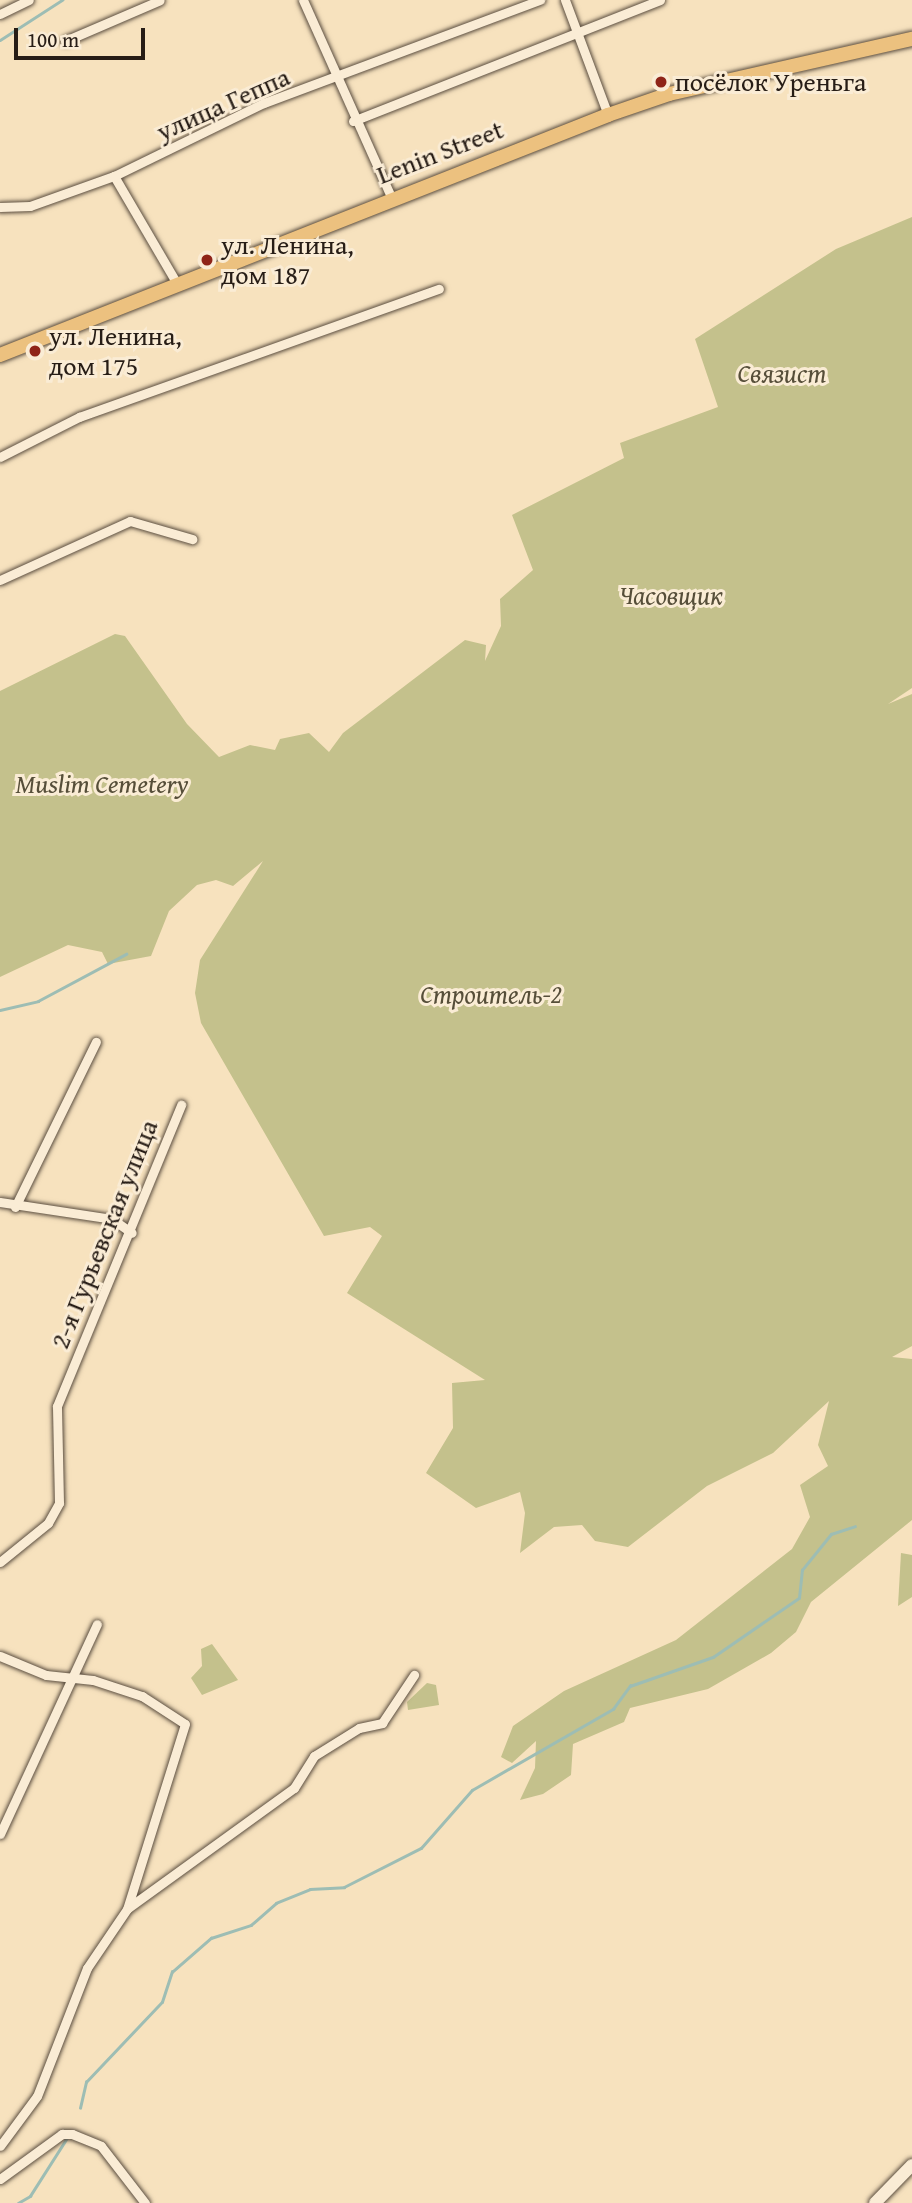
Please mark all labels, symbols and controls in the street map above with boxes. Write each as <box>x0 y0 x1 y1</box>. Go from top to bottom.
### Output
scale bar <box>18 14 149 58</box>
text: 100 m <box>27 24 79 55</box>
street label: улица Геппа <box>152 61 294 147</box>
place label: посёлок Уреньга <box>675 66 866 98</box>
marker: посёлок Уреньга <box>653 74 669 90</box>
street label: Lenin Street <box>372 114 508 190</box>
place label: ул. Ленина, дом 187 <box>221 229 354 290</box>
marker: ул. Ленина, дом 187 <box>199 252 215 268</box>
place label: ул. Ленина, дом 175 <box>49 320 182 382</box>
marker: ул. Ленина, дом 175 <box>27 343 43 359</box>
park label: Связист <box>737 357 827 389</box>
park label: Часовщик <box>619 579 723 611</box>
park label: Muslim Cemetery <box>16 768 188 800</box>
park label: Строитель-2 <box>420 978 562 1010</box>
street label: 2-я Гурьевская улица <box>44 1115 164 1353</box>

